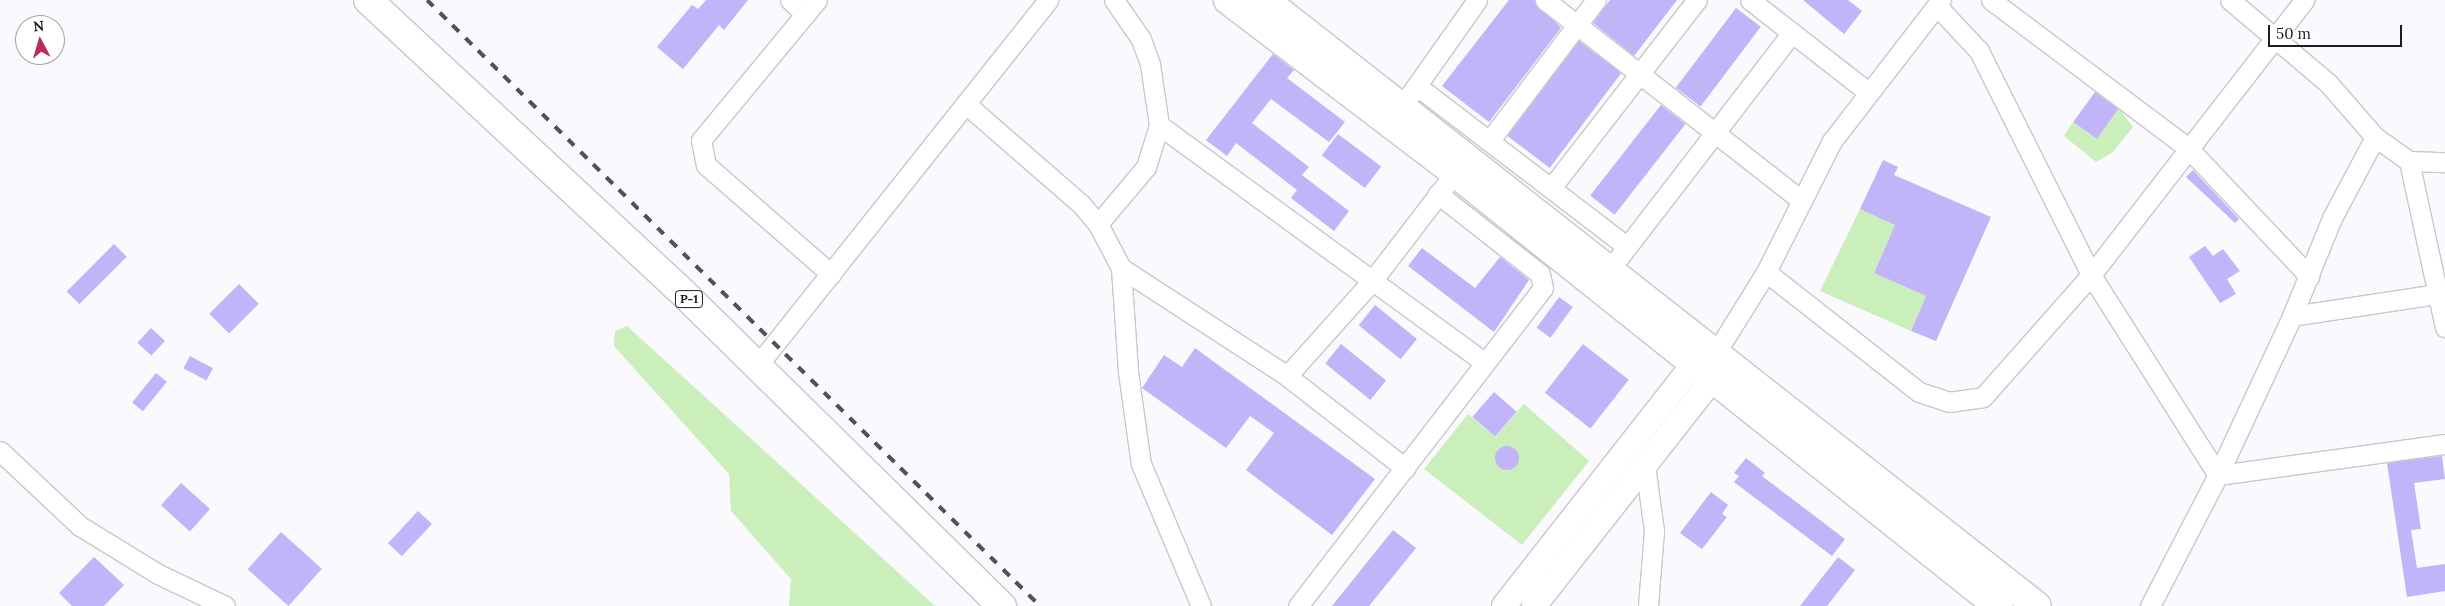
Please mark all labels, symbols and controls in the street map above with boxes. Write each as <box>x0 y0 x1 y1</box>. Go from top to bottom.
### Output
north arrow <box>15 15 65 65</box>
scale bar <box>2270 15 2404 47</box>
text: N <box>32 17 45 36</box>
text: 50 m <box>2276 24 2311 43</box>
road number: P-1 <box>674 290 704 308</box>

